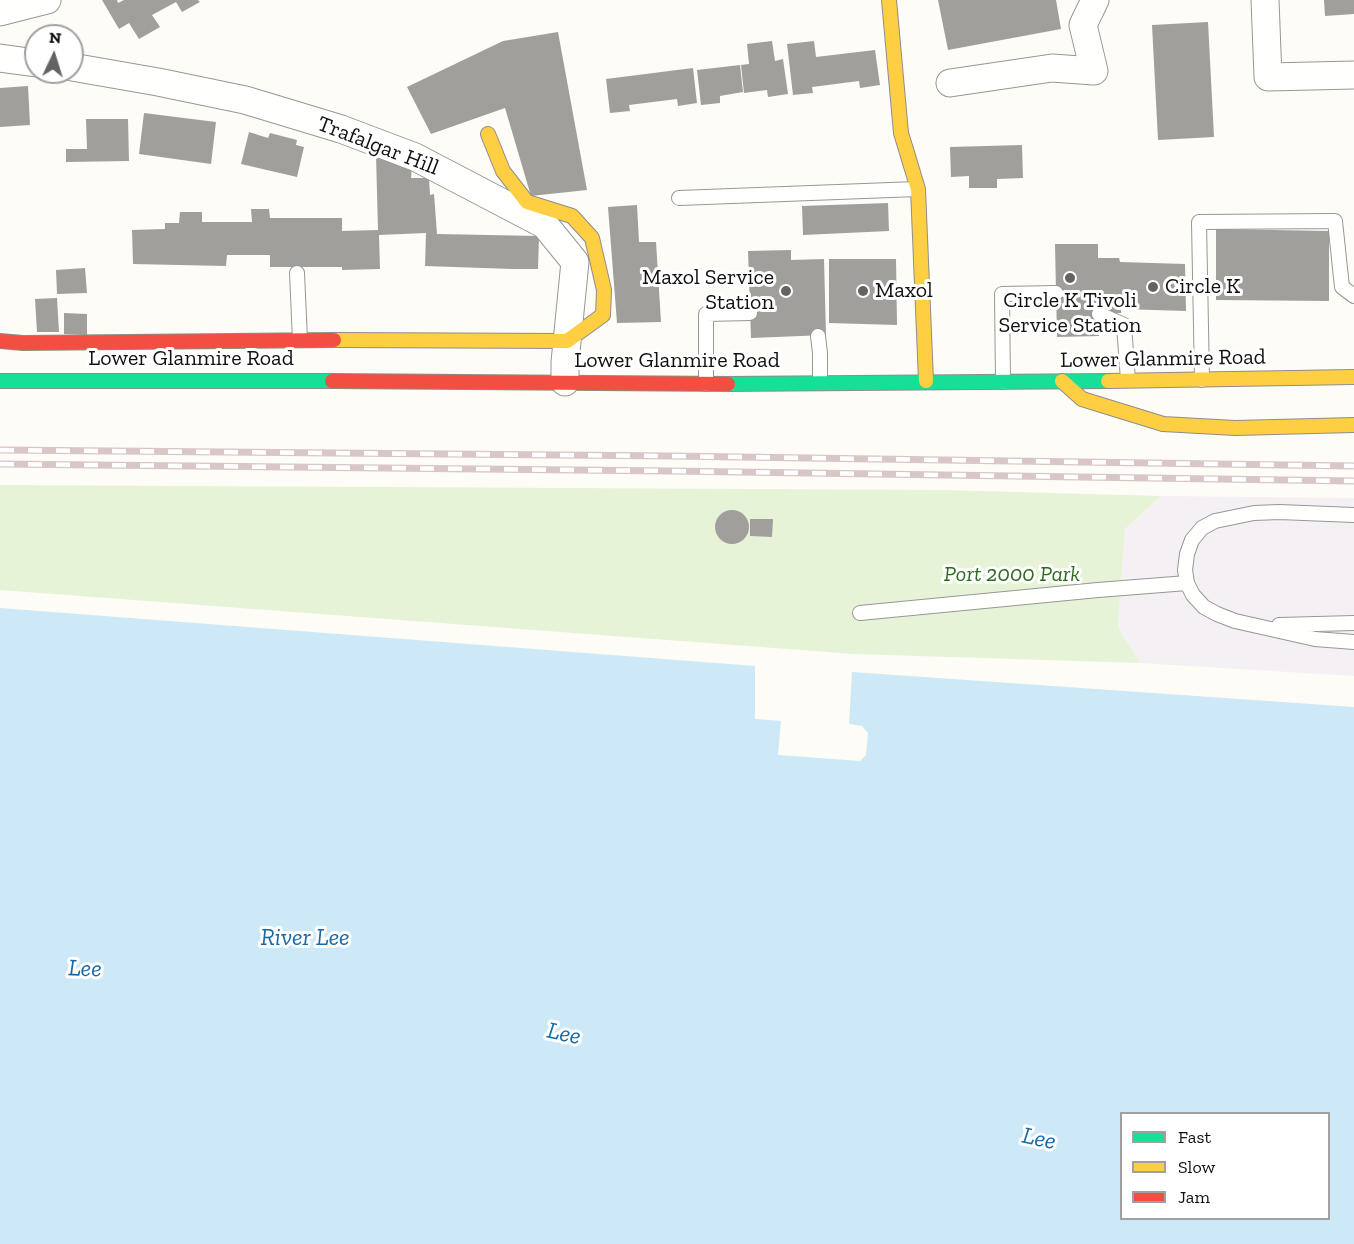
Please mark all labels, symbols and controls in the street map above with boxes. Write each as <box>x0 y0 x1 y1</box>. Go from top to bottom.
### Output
north arrow <box>24 24 84 84</box>
text: N <box>48 28 62 47</box>
street label: Trafalgar Hill <box>313 111 443 181</box>
place label: Maxol Service Station <box>642 265 774 316</box>
marker: Circle K Tivoli Service Station <box>1063 271 1077 285</box>
place label: Circle K <box>1165 274 1240 300</box>
place label: Maxol <box>875 278 933 304</box>
marker: Circle K <box>1146 280 1160 294</box>
marker: Maxol Service Station <box>779 284 793 298</box>
marker: Maxol <box>856 284 870 298</box>
place label: Circle K Tivoli Service Station <box>999 288 1141 340</box>
street label: Lower Glanmire Road <box>1060 344 1266 374</box>
street label: Lower Glanmire Road <box>88 346 294 372</box>
street label: Lower Glanmire Road <box>574 348 780 374</box>
park label: Port 2000 Park <box>944 562 1080 588</box>
water label: River Lee <box>260 924 350 952</box>
water label: Lee <box>68 954 102 984</box>
water label: Lee <box>545 1016 583 1052</box>
legend <box>1120 1112 1330 1220</box>
water label: Lee <box>1020 1121 1058 1157</box>
text: Fast <box>1178 1126 1211 1148</box>
text: Slow <box>1178 1156 1215 1178</box>
text: Jam <box>1178 1186 1210 1208</box>

